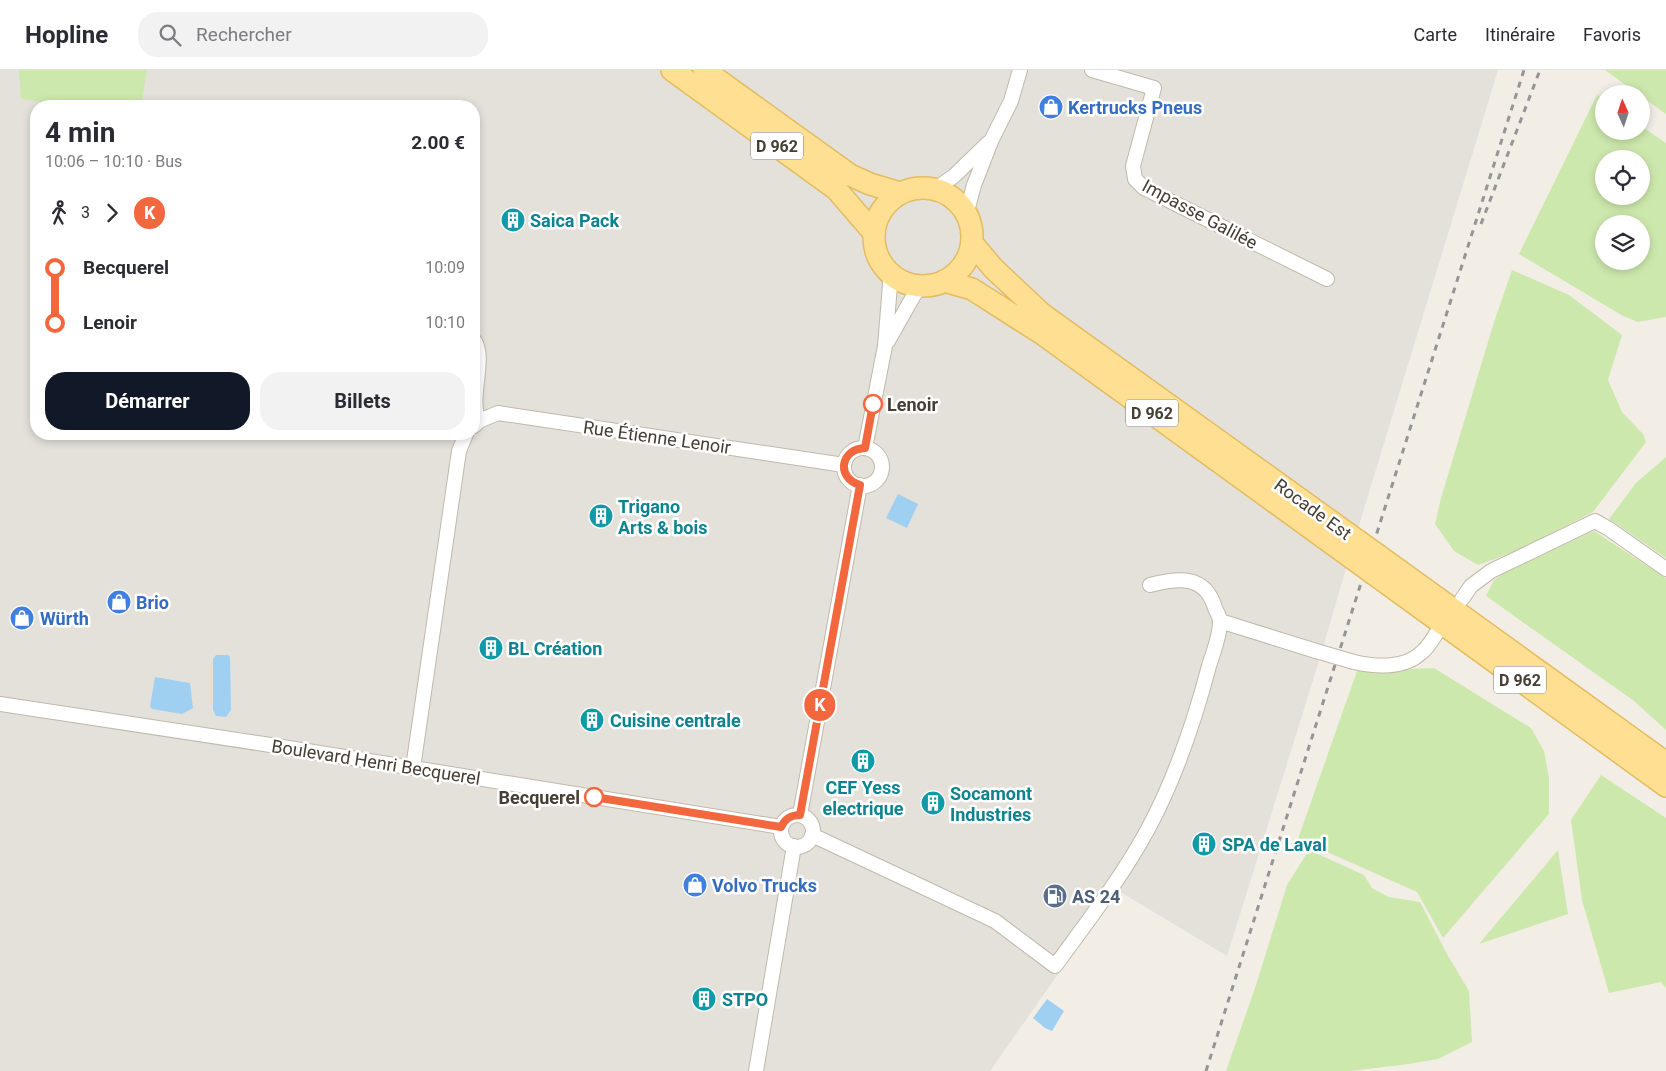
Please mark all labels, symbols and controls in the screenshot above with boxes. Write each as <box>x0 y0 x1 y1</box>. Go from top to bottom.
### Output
search box <box>138 12 488 57</box>
text: Hopline <box>25 21 108 49</box>
icon: search <box>156 21 184 49</box>
text: Rechercher <box>196 23 292 46</box>
text: Carte <box>1414 24 1457 45</box>
text: Itinéraire <box>1485 24 1555 45</box>
text: Favoris <box>1583 24 1641 45</box>
north arrow <box>1595 85 1650 140</box>
map controls <box>1595 85 1650 270</box>
shop icon: Kertrucks Pneus <box>1038 94 1064 120</box>
place label: Kertrucks Pneus <box>1068 97 1202 118</box>
text: 4 min <box>45 116 115 149</box>
text: 2.00 € <box>411 131 465 154</box>
road number: D 962 <box>751 132 803 160</box>
button: locate <box>1595 150 1650 205</box>
text: 10:06 – 10:10 · Bus <box>45 152 182 171</box>
street label: Impasse Galilée <box>1139 175 1261 253</box>
icon: walk <box>45 199 73 227</box>
icon: forward <box>98 199 126 227</box>
text: K <box>144 202 155 223</box>
text: 3 <box>81 203 90 222</box>
building icon: Saica Pack <box>500 207 526 233</box>
place label: Saica Pack <box>530 210 619 231</box>
button: layers <box>1595 215 1650 270</box>
text: Becquerel <box>83 256 169 279</box>
text: 10:09 <box>425 258 465 277</box>
text: Lenoir <box>83 311 137 334</box>
text: 10:10 <box>425 313 465 332</box>
button: Démarrer <box>45 372 250 430</box>
button: Billets <box>260 372 465 430</box>
marker: Lenoir <box>863 394 883 414</box>
place label: Lenoir <box>887 394 938 415</box>
road number: D 962 <box>1126 399 1178 426</box>
street label: Rue Étienne Lenoir <box>582 416 732 458</box>
street label: Rocade Est <box>1270 474 1356 544</box>
place label: Trigano Arts & bois <box>618 496 708 538</box>
building icon: Trigano Arts & bois <box>588 503 614 529</box>
shop icon: Brio <box>106 589 132 615</box>
place label: Brio <box>136 592 169 613</box>
shop icon: Würth <box>9 605 35 631</box>
place label: Würth <box>40 608 89 629</box>
building icon: BL Création <box>478 635 504 661</box>
place label: BL Création <box>508 638 602 659</box>
road number: D 962 <box>1494 666 1546 694</box>
line badge: K <box>804 689 836 721</box>
text: K <box>814 694 826 715</box>
building icon: Cuisine centrale <box>579 707 605 733</box>
place label: Cuisine centrale <box>610 710 741 731</box>
street label: Boulevard Henri Becquerel <box>270 735 482 789</box>
building icon: CEF Yess electrique <box>850 748 876 774</box>
place label: CEF Yess electrique <box>823 777 904 819</box>
place label: Socamont Industries <box>950 783 1032 825</box>
place label: Becquerel <box>499 787 580 808</box>
marker: Becquerel <box>584 787 604 807</box>
building icon: Socamont Industries <box>920 790 946 816</box>
building icon: SPA de Laval <box>1191 831 1217 857</box>
place label: SPA de Laval <box>1222 834 1327 855</box>
shop icon: Volvo Trucks <box>682 872 708 898</box>
place label: Volvo Trucks <box>712 875 817 896</box>
fuel station icon: AS 24 <box>1042 883 1068 909</box>
place label: AS 24 <box>1072 886 1120 907</box>
building icon: STPO <box>691 986 717 1012</box>
place label: STPO <box>722 989 768 1010</box>

